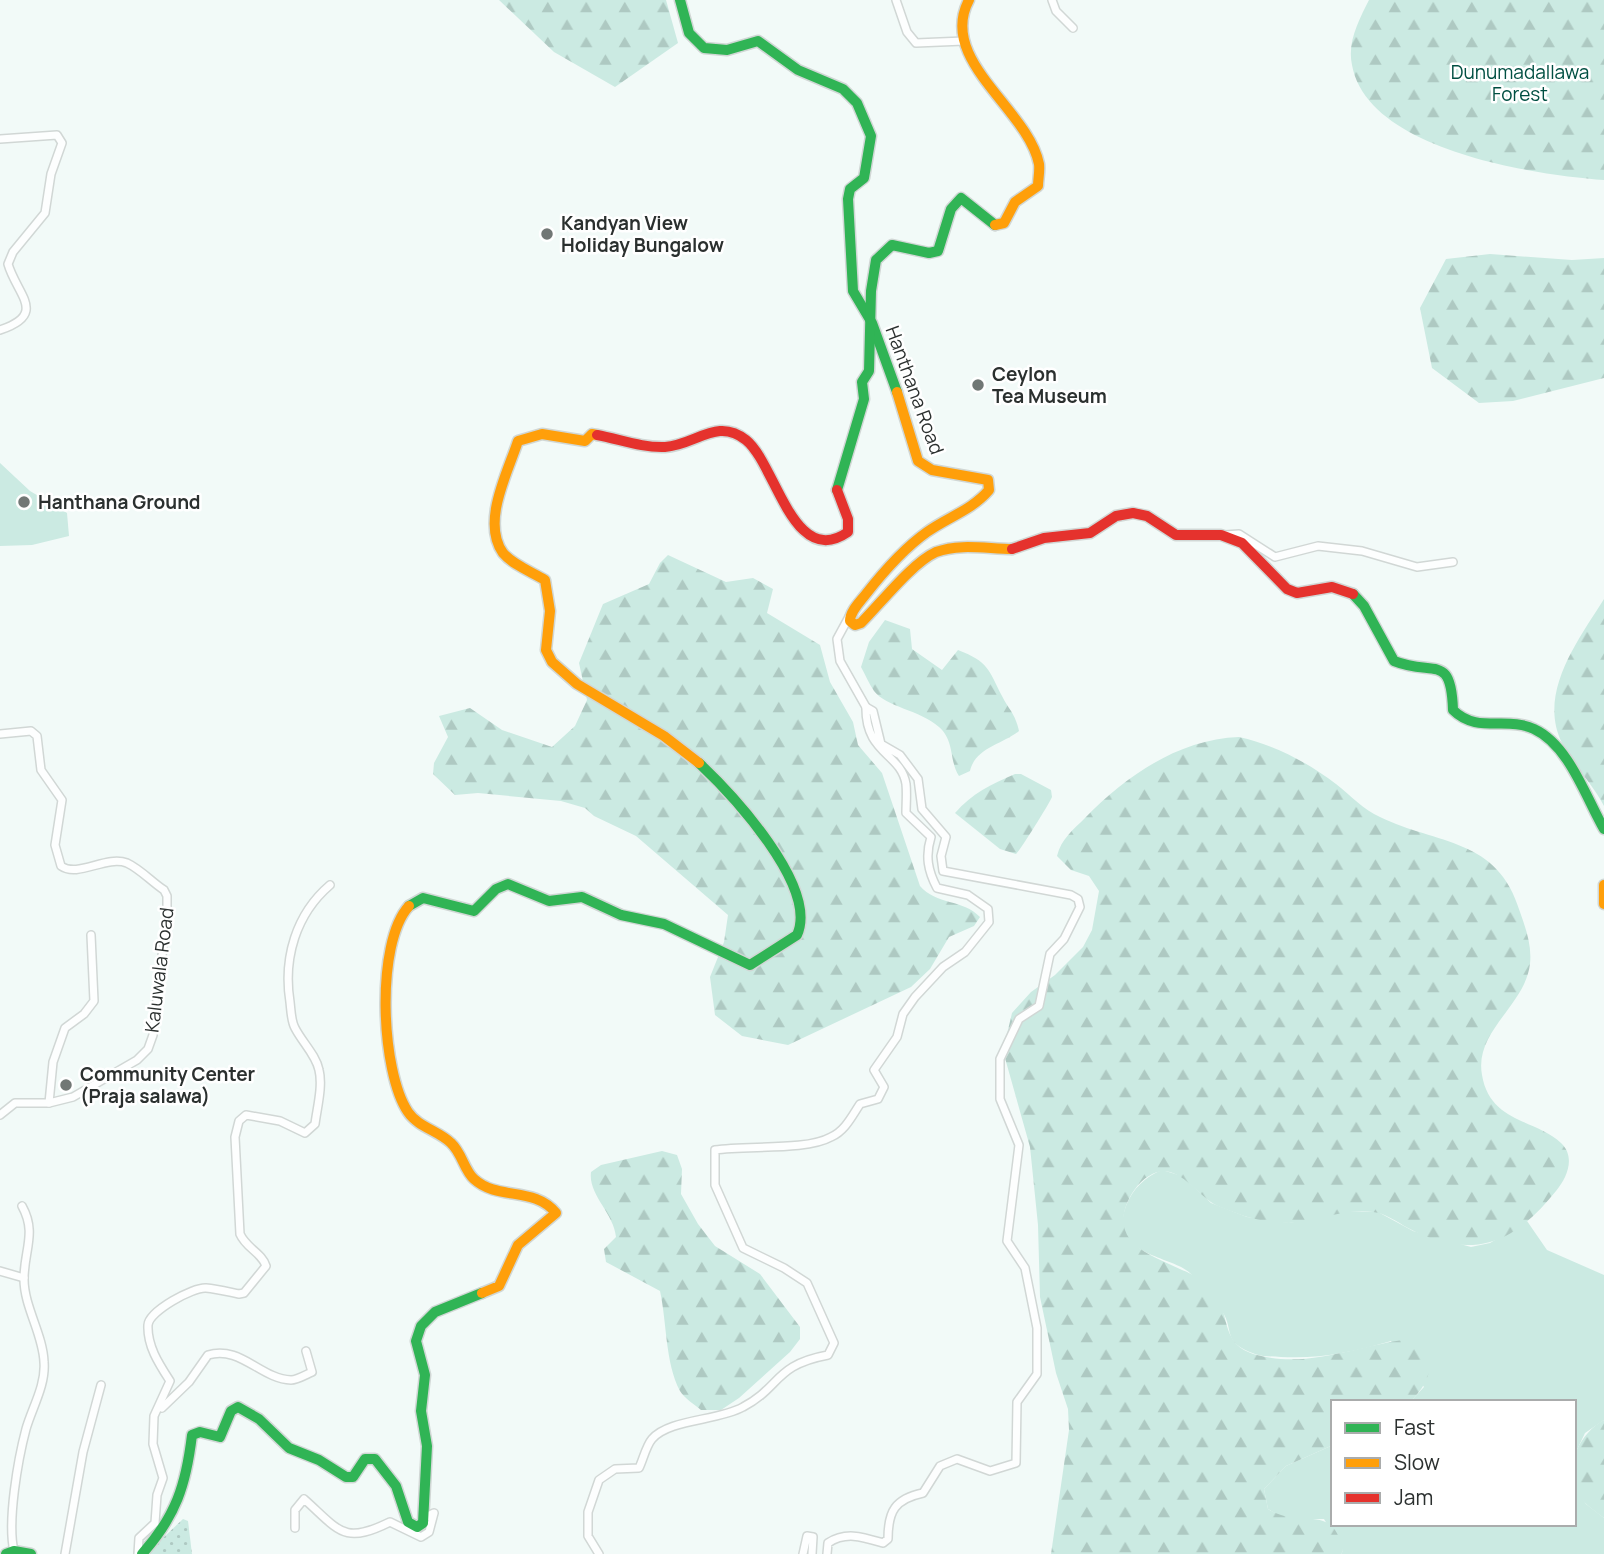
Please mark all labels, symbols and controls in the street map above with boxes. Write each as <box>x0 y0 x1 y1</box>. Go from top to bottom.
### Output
park label: Dunumadallawa Forest <box>1451 59 1589 107</box>
place label: Kandyan View Holiday Bungalow <box>561 210 724 258</box>
marker: Kandyan View Holiday Bungalow <box>539 226 555 242</box>
street label: Hanthana Road <box>880 322 950 458</box>
place label: Ceylon Tea Museum <box>992 361 1107 409</box>
marker: Ceylon Tea Museum <box>970 377 986 393</box>
place label: Hanthana Ground <box>38 489 201 515</box>
marker: Hanthana Ground <box>16 494 32 510</box>
street label: Kaluwala Road <box>138 906 180 1034</box>
place label: Community Center (Praja salawa) <box>80 1061 256 1109</box>
marker: Community Center (Praja salawa) <box>58 1077 74 1093</box>
legend <box>1331 1400 1576 1526</box>
text: Fast <box>1394 1413 1435 1441</box>
text: Slow <box>1394 1448 1440 1476</box>
text: Jam <box>1394 1483 1433 1511</box>

